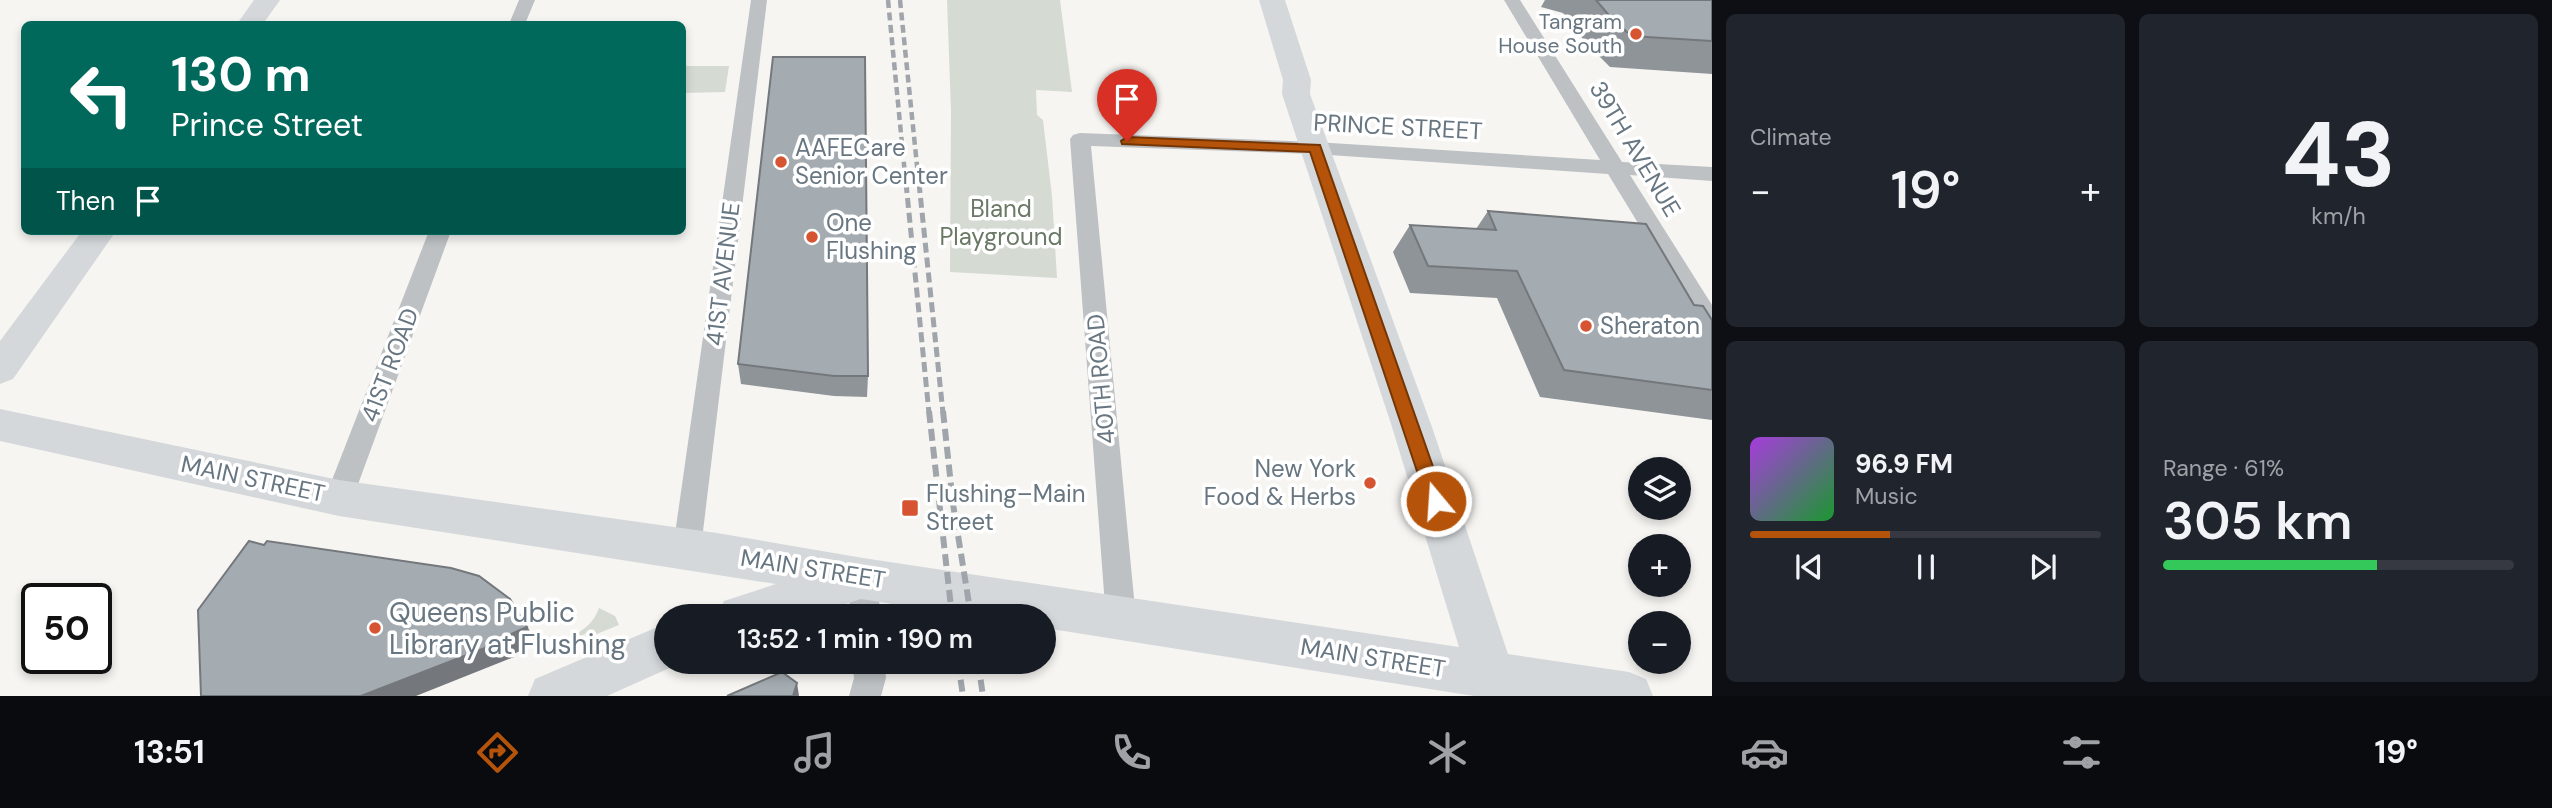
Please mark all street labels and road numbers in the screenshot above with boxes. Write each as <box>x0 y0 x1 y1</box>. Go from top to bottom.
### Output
street label: 39TH AVENUE <box>1583 75 1688 222</box>
street label: PRINCE STREET <box>1313 107 1483 146</box>
street label: 41ST AVENUE <box>698 200 747 348</box>
street label: 41ST ROAD <box>354 303 425 426</box>
street label: 40TH ROAD <box>1079 313 1122 445</box>
street label: MAIN STREET <box>178 448 328 509</box>
street label: MAIN STREET <box>738 542 888 595</box>
street label: MAIN STREET <box>1298 631 1448 684</box>

